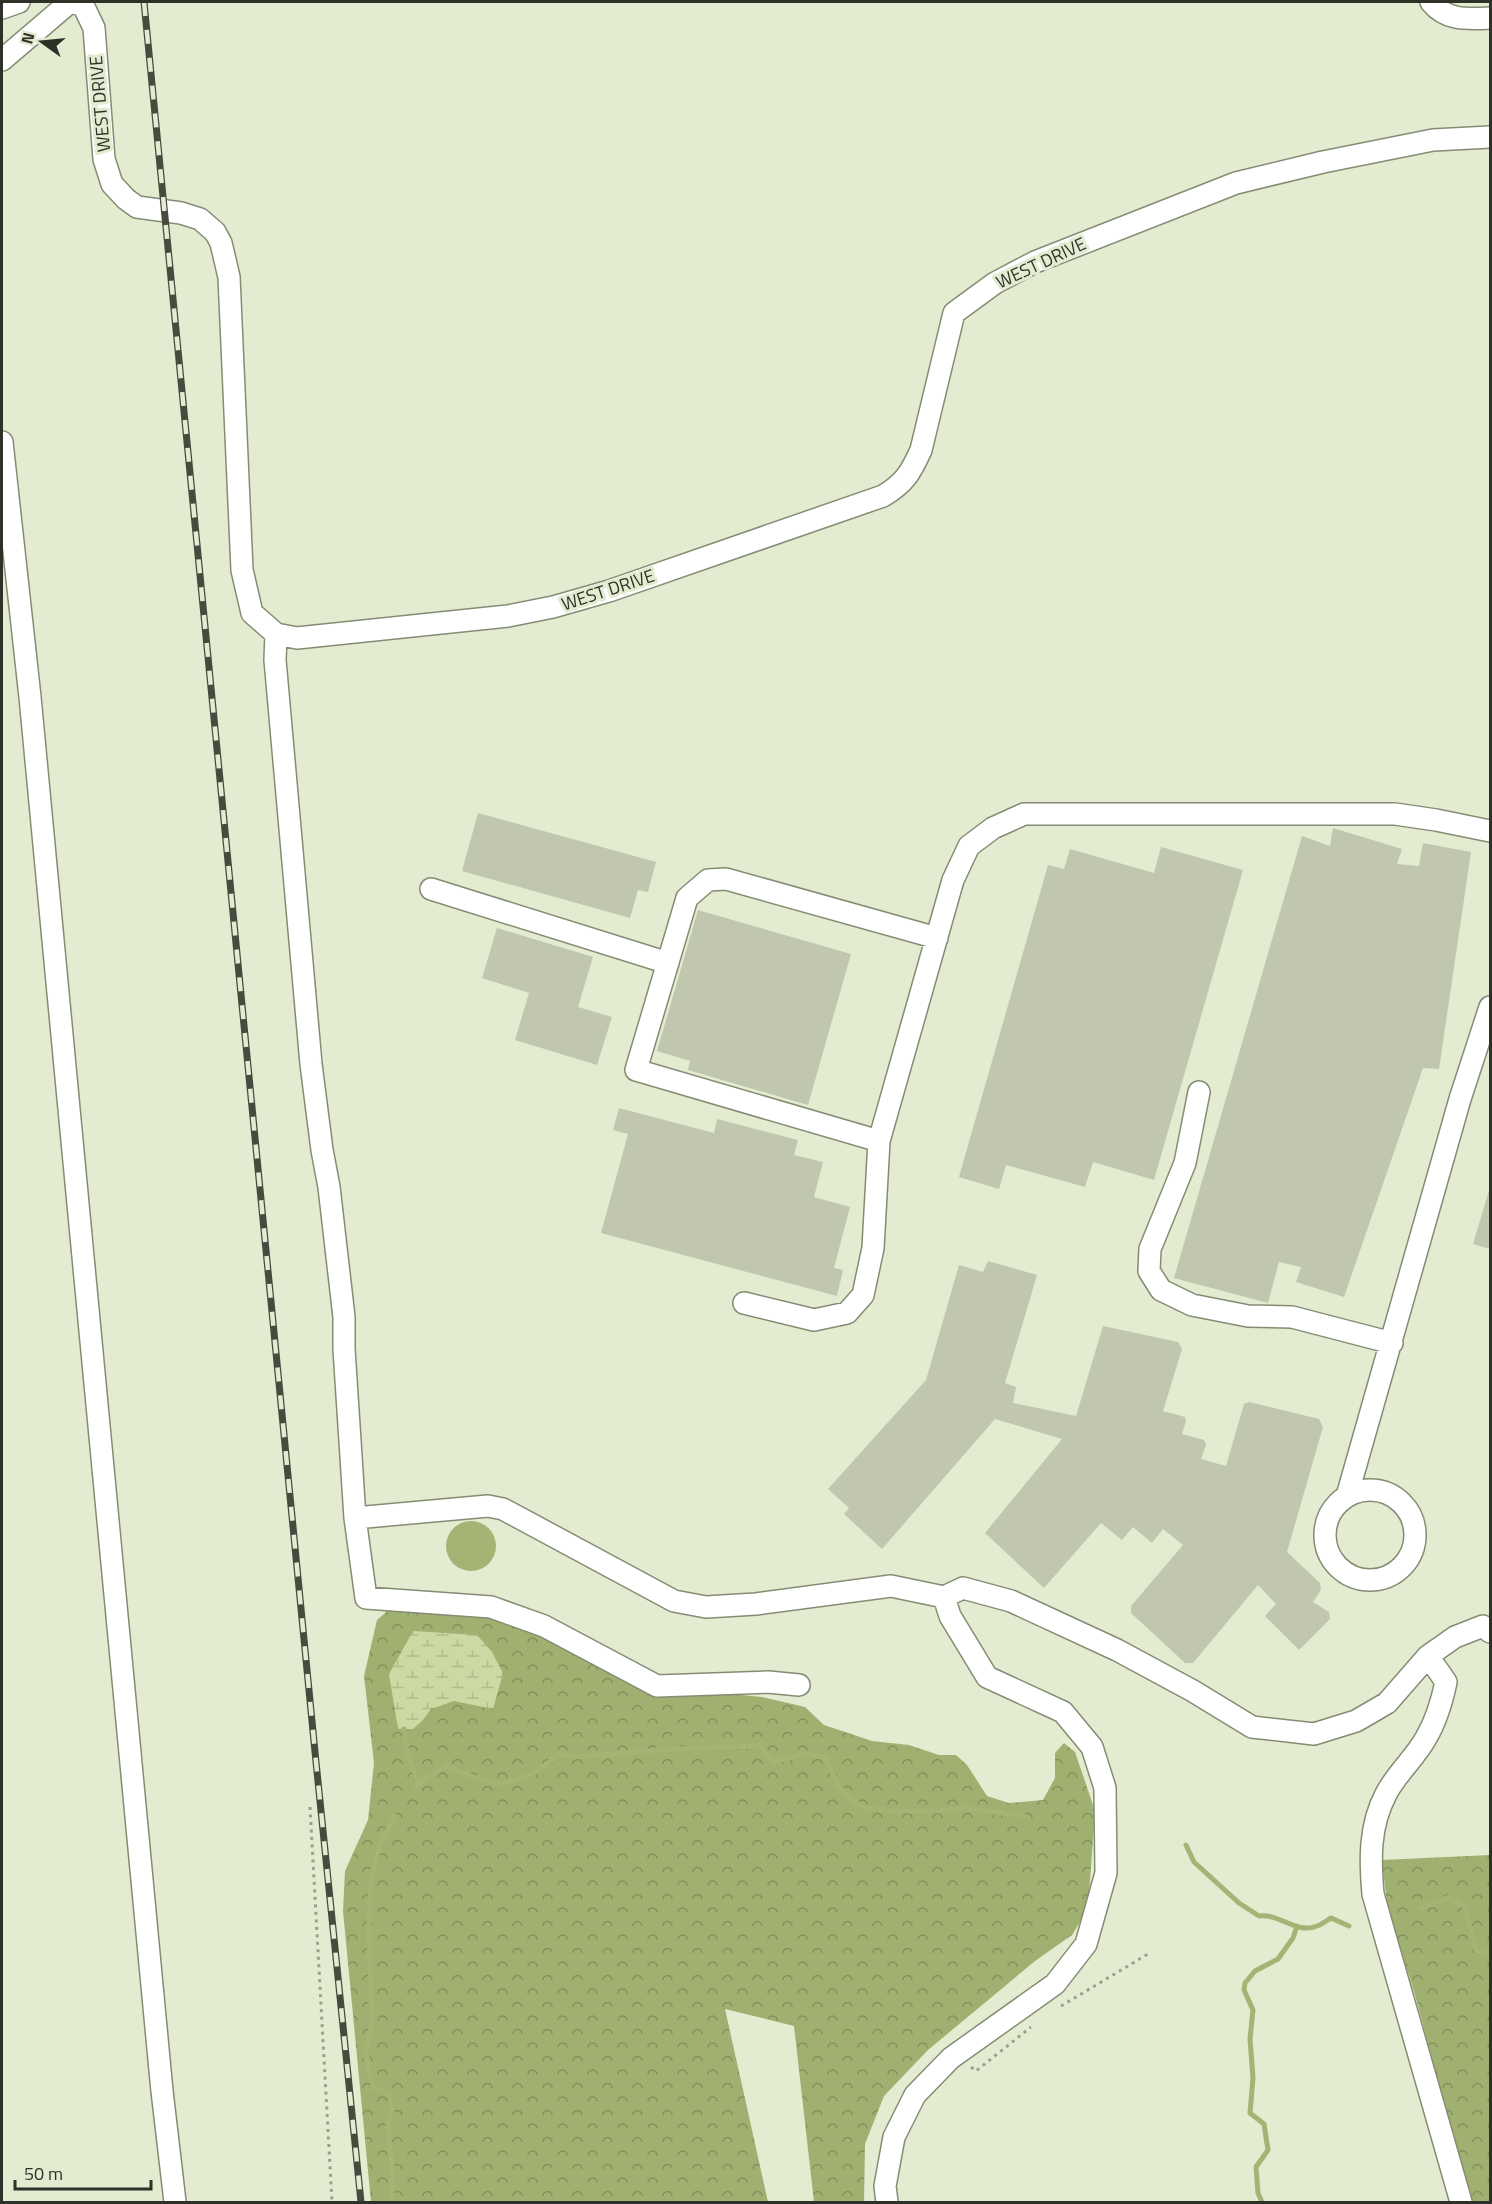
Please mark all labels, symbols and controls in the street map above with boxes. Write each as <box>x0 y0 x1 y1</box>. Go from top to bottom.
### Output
north arrow <box>12 12 72 72</box>
text: N <box>14 30 41 47</box>
street label: WEST DRIVE <box>82 55 117 153</box>
street label: WEST DRIVE <box>991 230 1090 295</box>
street label: WEST DRIVE <box>558 562 658 617</box>
scale bar <box>15 2153 152 2191</box>
text: 50 m <box>24 2160 63 2187</box>

